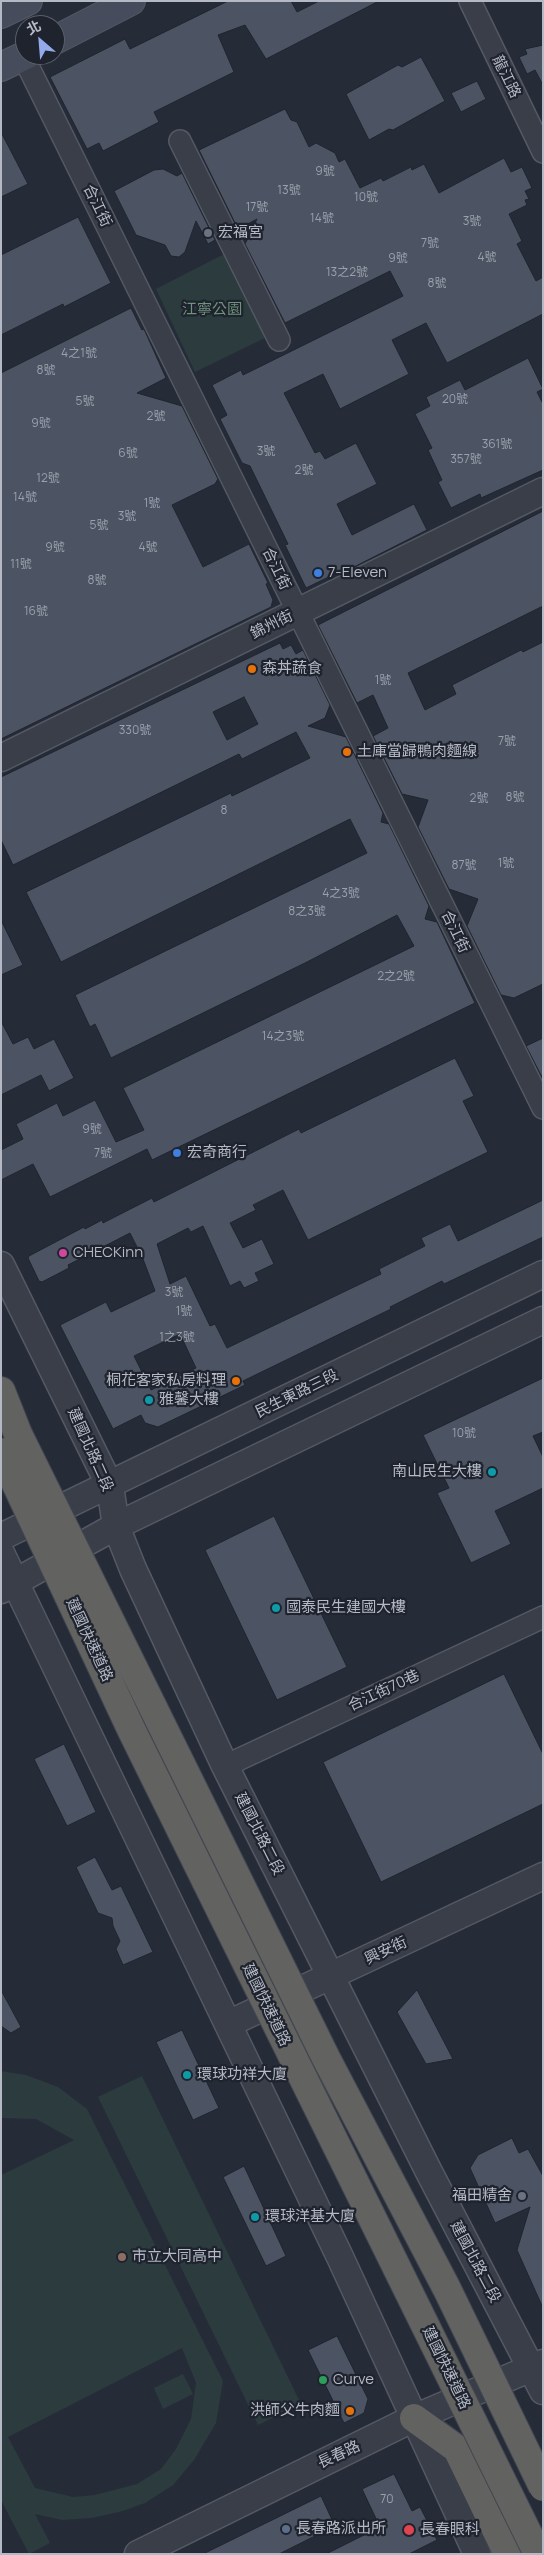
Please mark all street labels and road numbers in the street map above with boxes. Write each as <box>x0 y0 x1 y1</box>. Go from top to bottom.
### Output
street label: 龍江路 <box>488 53 524 101</box>
street label: 合江街 <box>79 182 115 230</box>
street label: 合江街 <box>258 545 294 593</box>
street label: 錦州街 <box>248 607 296 643</box>
street label: 合江街 <box>437 908 473 956</box>
street label: 民生東路三段 <box>253 1366 341 1422</box>
street label: 建國北路二段 <box>63 1405 117 1495</box>
street label: 建國快速道路 <box>62 1595 116 1685</box>
street label: 合江街70巷 <box>345 1667 423 1715</box>
street label: 建國北路二段 <box>231 1790 287 1878</box>
street label: 興安街 <box>362 1933 410 1969</box>
street label: 建國快速道路 <box>238 1961 294 2049</box>
street label: 建國北路二段 <box>446 2218 504 2306</box>
street label: 建國快速道路 <box>418 2324 474 2412</box>
street label: 長春路 <box>315 2437 363 2473</box>

